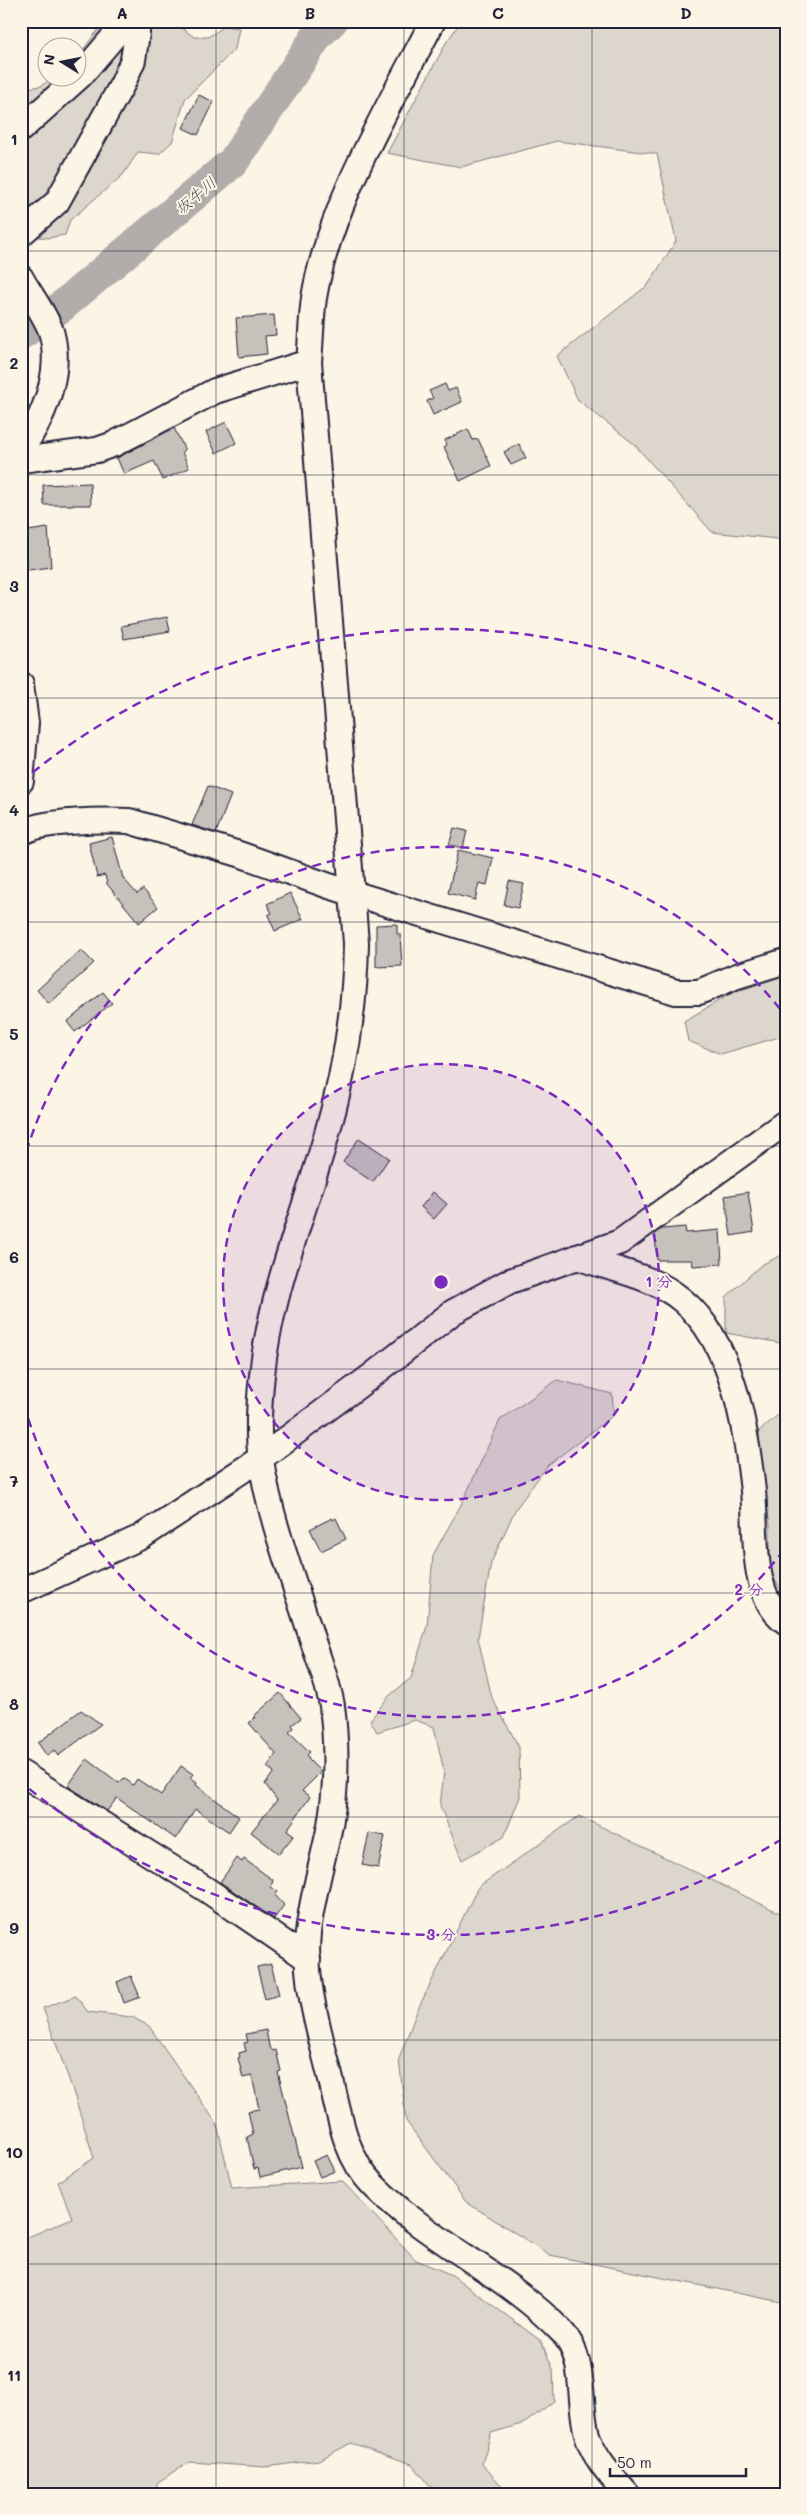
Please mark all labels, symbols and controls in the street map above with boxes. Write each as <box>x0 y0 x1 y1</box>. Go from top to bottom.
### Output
text: A <box>116 2 128 23</box>
text: B <box>305 2 315 23</box>
text: C <box>492 2 504 23</box>
text: D <box>680 2 692 23</box>
north arrow <box>38 38 88 88</box>
text: N <box>38 53 59 67</box>
text: 1 <box>10 128 18 149</box>
water label: 坂牛川 <box>170 172 220 218</box>
text: 2 <box>10 352 19 373</box>
text: 3 <box>9 575 19 596</box>
text: 4 <box>9 799 19 820</box>
text: 5 <box>9 1023 19 1044</box>
text: 6 <box>9 1246 19 1267</box>
text: 1 分 <box>645 1271 673 1291</box>
centre of rings <box>432 1273 450 1291</box>
text: 7 <box>10 1470 19 1491</box>
text: 2 分 <box>735 1579 763 1599</box>
text: 8 <box>9 1693 19 1714</box>
text: 9 <box>9 1917 19 1938</box>
text: 3 分 <box>426 1924 456 1944</box>
text: 10 <box>5 2141 23 2162</box>
text: 11 <box>7 2364 21 2385</box>
scale bar <box>610 2445 746 2477</box>
text: 50 m <box>617 2452 652 2472</box>

